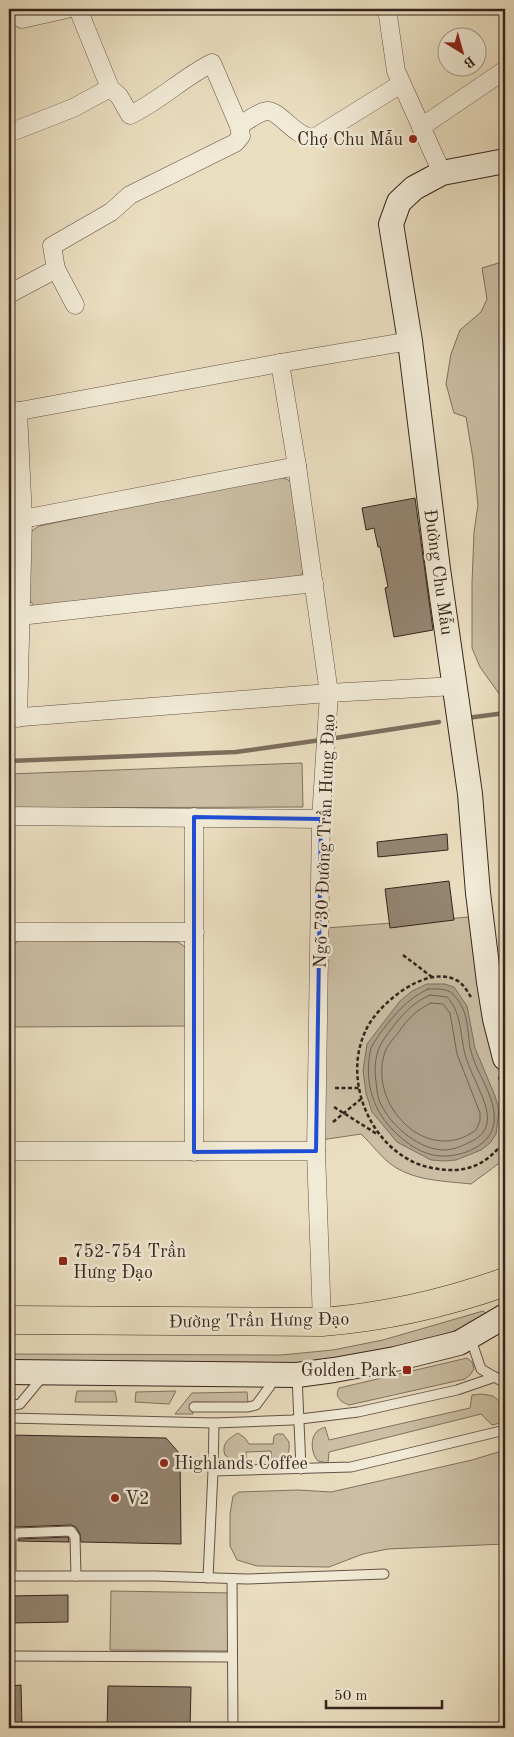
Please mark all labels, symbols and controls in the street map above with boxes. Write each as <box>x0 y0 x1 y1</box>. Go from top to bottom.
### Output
north arrow <box>436 28 486 78</box>
text: B <box>461 53 477 70</box>
place label: Chợ Chu Mẫu <box>297 129 403 149</box>
marker: Chợ Chu Mẫu <box>407 133 419 145</box>
street label: Đường Chu Mẫu <box>420 508 458 637</box>
street label: Ngõ 730 Đường Trần Hưng Đạo <box>309 713 338 969</box>
place label: 752-754 Trần Hưng Đạo <box>73 1240 186 1282</box>
marker: 752-754 Trần Hưng Đạo <box>57 1255 69 1267</box>
street label: Đường Trần Hưng Đạo <box>168 1307 350 1332</box>
place label: Golden Park <box>301 1362 397 1380</box>
marker: Golden Park <box>401 1364 413 1376</box>
place label: Highlands Coffee <box>174 1455 308 1473</box>
marker: Highlands Coffee <box>158 1457 170 1469</box>
place label: V2 <box>125 1490 149 1508</box>
marker: V2 <box>109 1492 121 1504</box>
scale bar <box>326 1677 443 1709</box>
text: 50 m <box>334 1689 368 1704</box>

